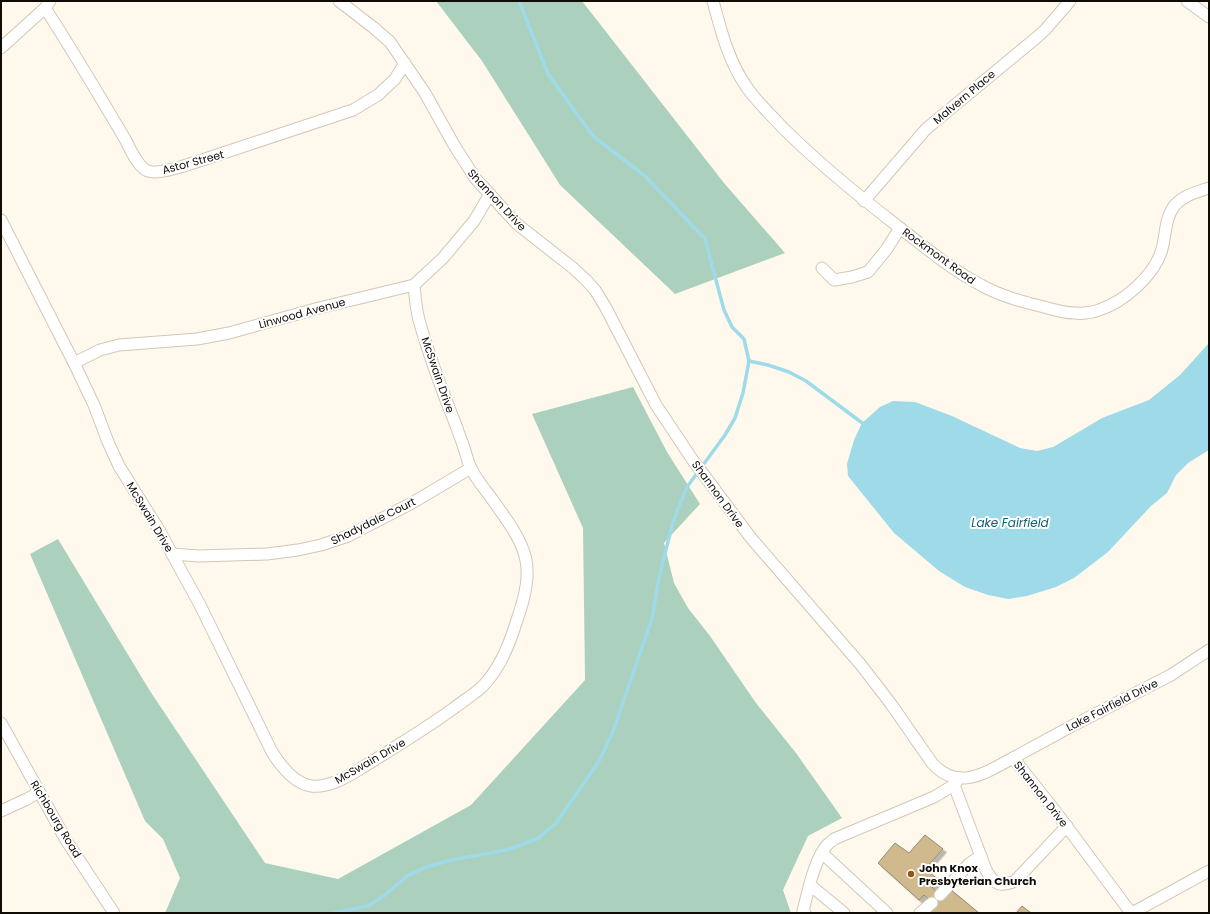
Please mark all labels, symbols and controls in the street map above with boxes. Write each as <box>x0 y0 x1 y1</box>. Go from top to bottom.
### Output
street label: Malvern Place <box>929 66 999 128</box>
street label: Astor Street <box>160 146 226 178</box>
street label: Shannon Drive <box>464 165 530 235</box>
street label: Rockmont Road <box>899 224 979 288</box>
street label: Linwood Avenue <box>257 294 347 332</box>
street label: McSwain Drive <box>418 335 459 415</box>
street label: Shannon Drive <box>688 457 748 531</box>
street label: McSwain Drive <box>123 479 177 555</box>
street label: Shadydale Court <box>328 494 418 548</box>
water label: Lake Fairfield <box>971 514 1050 531</box>
street label: Lake Fairfield Drive <box>1063 675 1161 735</box>
street label: McSwain Drive <box>332 734 408 788</box>
street label: Shannon Drive <box>1010 758 1072 830</box>
street label: Richbourg Road <box>27 777 85 861</box>
place label: John Knox Presbyterian Church <box>919 860 1036 889</box>
marker: John Knox Presbyterian Church <box>906 869 916 879</box>

